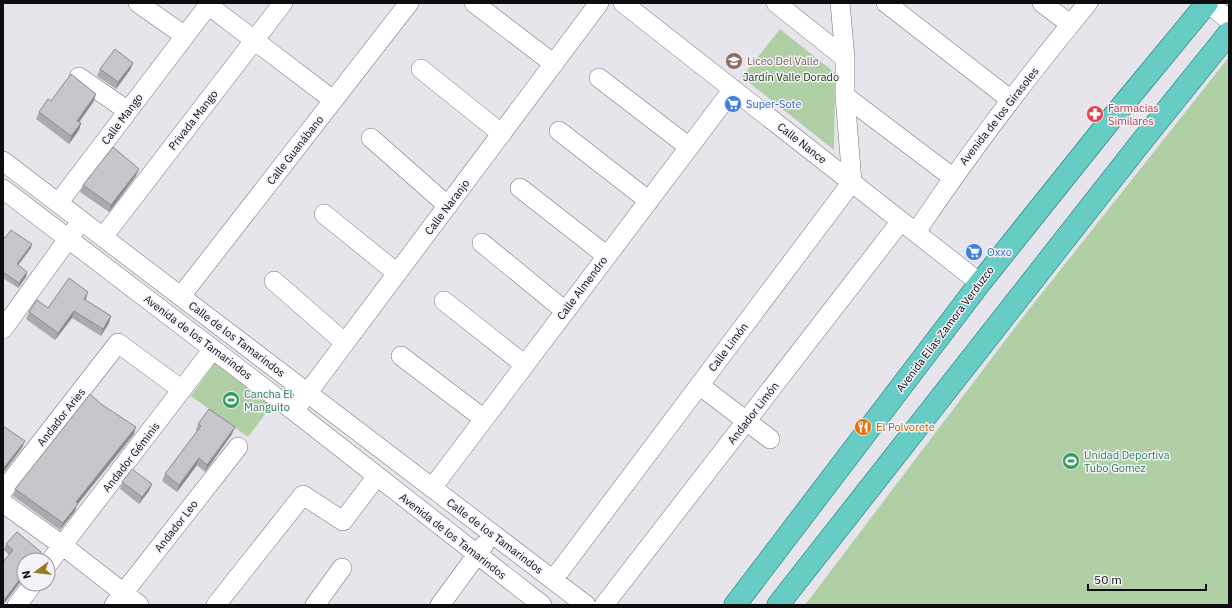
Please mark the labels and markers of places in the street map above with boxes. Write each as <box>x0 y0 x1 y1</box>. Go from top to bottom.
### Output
school or university icon: Liceo Del Valle <box>724 51 744 71</box>
place label: Liceo Del Valle <box>747 54 819 68</box>
supermarket icon: Super-Sote <box>723 94 743 114</box>
place label: Super-Sote <box>746 97 801 111</box>
place label: Farmacias Similares <box>1108 101 1159 128</box>
pharmacy icon: Farmacias Similares <box>1085 104 1105 124</box>
supermarket icon: Oxxo <box>964 242 984 262</box>
place label: Oxxo <box>987 245 1012 259</box>
place label: Cancha El Manguito <box>244 387 293 414</box>
sports icon: Cancha El Manguito <box>221 390 241 410</box>
restaurant icon: El Polvorete <box>853 417 873 437</box>
place label: El Polvorete <box>876 420 935 434</box>
place label: Unidad Deportiva Tubo Gomez <box>1084 448 1170 475</box>
sports icon: Unidad Deportiva Tubo Gomez <box>1061 451 1081 471</box>

